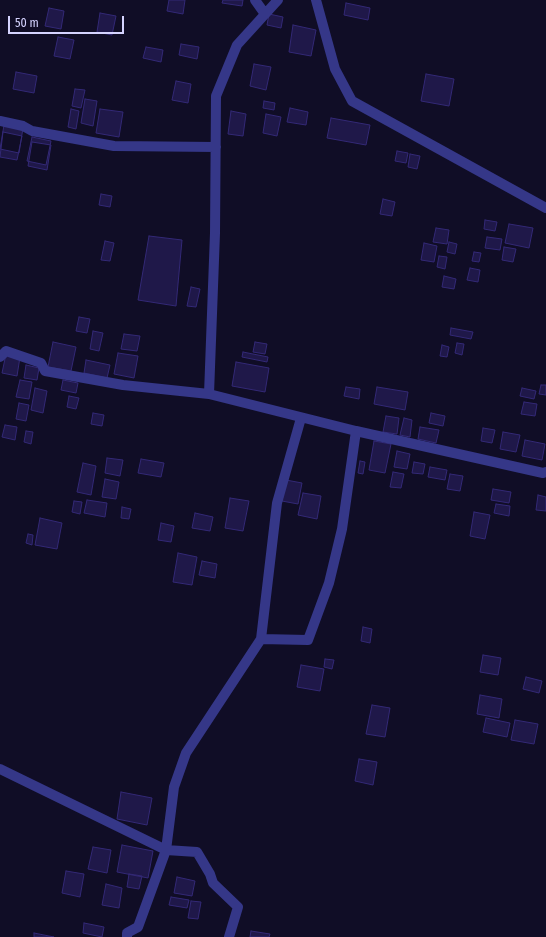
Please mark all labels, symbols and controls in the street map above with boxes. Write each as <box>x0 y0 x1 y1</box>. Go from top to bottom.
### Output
scale bar <box>10 8 126 34</box>
text: 50 m <box>15 16 39 30</box>

